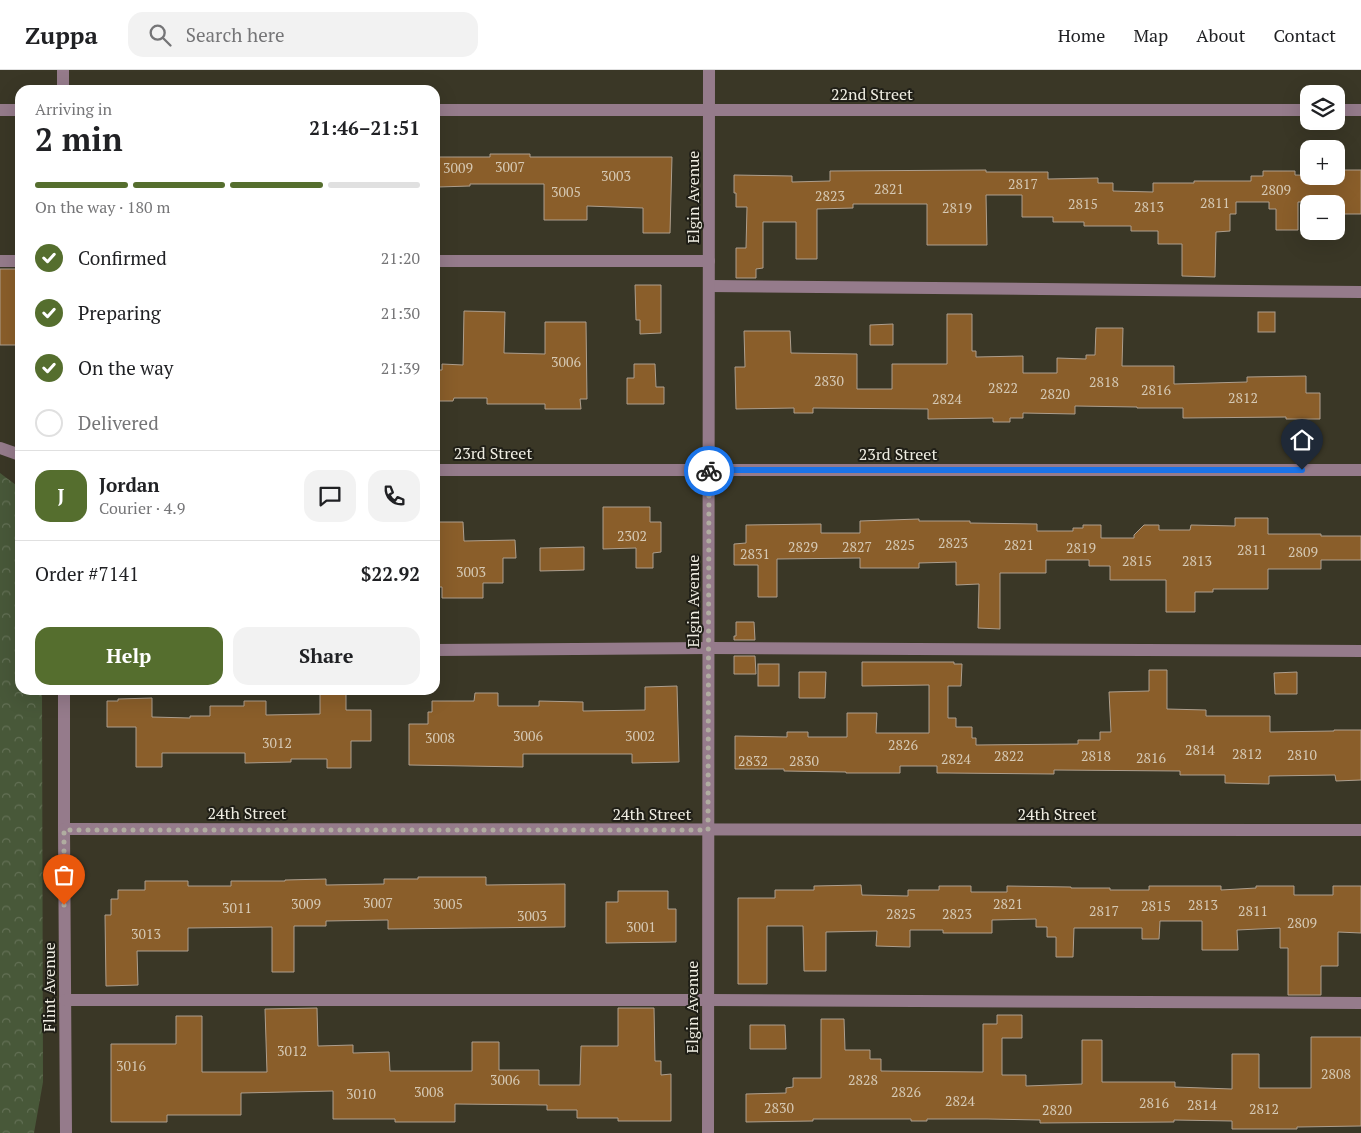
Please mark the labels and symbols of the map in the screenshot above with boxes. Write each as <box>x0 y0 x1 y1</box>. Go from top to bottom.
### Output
street label: 22nd Street <box>831 83 913 105</box>
street label: Elgin Avenue <box>682 151 704 243</box>
house number: 3007 <box>495 157 525 176</box>
house number: 3009 <box>443 158 473 177</box>
house number: 3003 <box>601 166 631 185</box>
house number: 2817 <box>1008 174 1038 193</box>
house number: 2821 <box>874 179 904 198</box>
house number: 2809 <box>1261 180 1291 199</box>
house number: 3005 <box>551 182 581 201</box>
house number: 2823 <box>815 186 845 205</box>
house number: 2811 <box>1200 193 1230 212</box>
house number: 2815 <box>1068 194 1098 213</box>
house number: 2813 <box>1134 197 1164 216</box>
house number: 2819 <box>942 198 972 217</box>
house number: 3006 <box>551 352 581 371</box>
house number: 2830 <box>814 371 844 390</box>
house number: 2818 <box>1089 372 1119 391</box>
house number: 2822 <box>988 378 1018 397</box>
house number: 2816 <box>1141 380 1171 399</box>
house number: 2820 <box>1040 384 1070 403</box>
house number: 2812 <box>1228 388 1258 407</box>
house number: 2824 <box>932 389 962 408</box>
pin <box>1281 419 1323 470</box>
street label: 23rd Street <box>454 442 532 464</box>
street label: 23rd Street <box>859 443 937 465</box>
courier <box>684 446 734 496</box>
house number: 2302 <box>617 526 647 545</box>
house number: 2823 <box>938 533 968 552</box>
house number: 2825 <box>885 535 915 554</box>
house number: 2821 <box>1004 535 1034 554</box>
house number: 2829 <box>788 537 818 556</box>
house number: 2827 <box>842 537 872 556</box>
house number: 2819 <box>1066 538 1096 557</box>
house number: 2811 <box>1237 540 1267 559</box>
house number: 2809 <box>1288 542 1318 561</box>
house number: 2831 <box>740 544 770 563</box>
house number: 2815 <box>1122 551 1152 570</box>
house number: 2813 <box>1182 551 1212 570</box>
street label: Elgin Avenue <box>682 555 704 647</box>
house number: 3003 <box>456 562 486 581</box>
house number: 3006 <box>513 726 543 745</box>
house number: 3002 <box>625 726 655 745</box>
house number: 3008 <box>425 728 455 747</box>
house number: 3012 <box>262 733 292 752</box>
house number: 2826 <box>888 735 918 754</box>
house number: 2814 <box>1185 740 1215 759</box>
house number: 2812 <box>1232 744 1262 763</box>
house number: 2810 <box>1287 745 1317 764</box>
house number: 2822 <box>994 746 1024 765</box>
house number: 2818 <box>1081 746 1111 765</box>
house number: 2816 <box>1136 748 1166 767</box>
house number: 2824 <box>941 749 971 768</box>
house number: 2832 <box>738 751 768 770</box>
house number: 2830 <box>789 751 819 770</box>
street label: 24th Street <box>208 802 287 824</box>
street label: 24th Street <box>613 803 692 825</box>
street label: 24th Street <box>1018 803 1097 825</box>
pin <box>43 854 85 905</box>
house number: 3007 <box>363 893 393 912</box>
house number: 3009 <box>291 894 321 913</box>
house number: 3005 <box>433 894 463 913</box>
house number: 2821 <box>993 894 1023 913</box>
house number: 2813 <box>1188 895 1218 914</box>
house number: 2815 <box>1141 896 1171 915</box>
house number: 3011 <box>222 898 252 917</box>
house number: 2817 <box>1089 901 1119 920</box>
house number: 2811 <box>1238 901 1268 920</box>
house number: 2825 <box>886 904 916 923</box>
house number: 2823 <box>942 904 972 923</box>
house number: 3003 <box>517 906 547 925</box>
house number: 2809 <box>1287 913 1317 932</box>
house number: 3001 <box>626 917 656 936</box>
house number: 3013 <box>131 924 161 943</box>
street label: Flint Avenue <box>38 942 60 1032</box>
street label: Elgin Avenue <box>681 961 703 1053</box>
house number: 3012 <box>277 1041 307 1060</box>
house number: 3016 <box>116 1056 146 1075</box>
house number: 2808 <box>1321 1064 1351 1083</box>
house number: 3006 <box>490 1070 520 1089</box>
house number: 2828 <box>848 1070 878 1089</box>
house number: 3008 <box>414 1082 444 1101</box>
house number: 2826 <box>891 1082 921 1101</box>
house number: 3010 <box>346 1084 376 1103</box>
house number: 2824 <box>945 1091 975 1110</box>
house number: 2816 <box>1139 1093 1169 1112</box>
house number: 2814 <box>1187 1095 1217 1114</box>
house number: 2830 <box>764 1098 794 1117</box>
house number: 2812 <box>1249 1099 1279 1118</box>
house number: 2820 <box>1042 1100 1072 1119</box>

